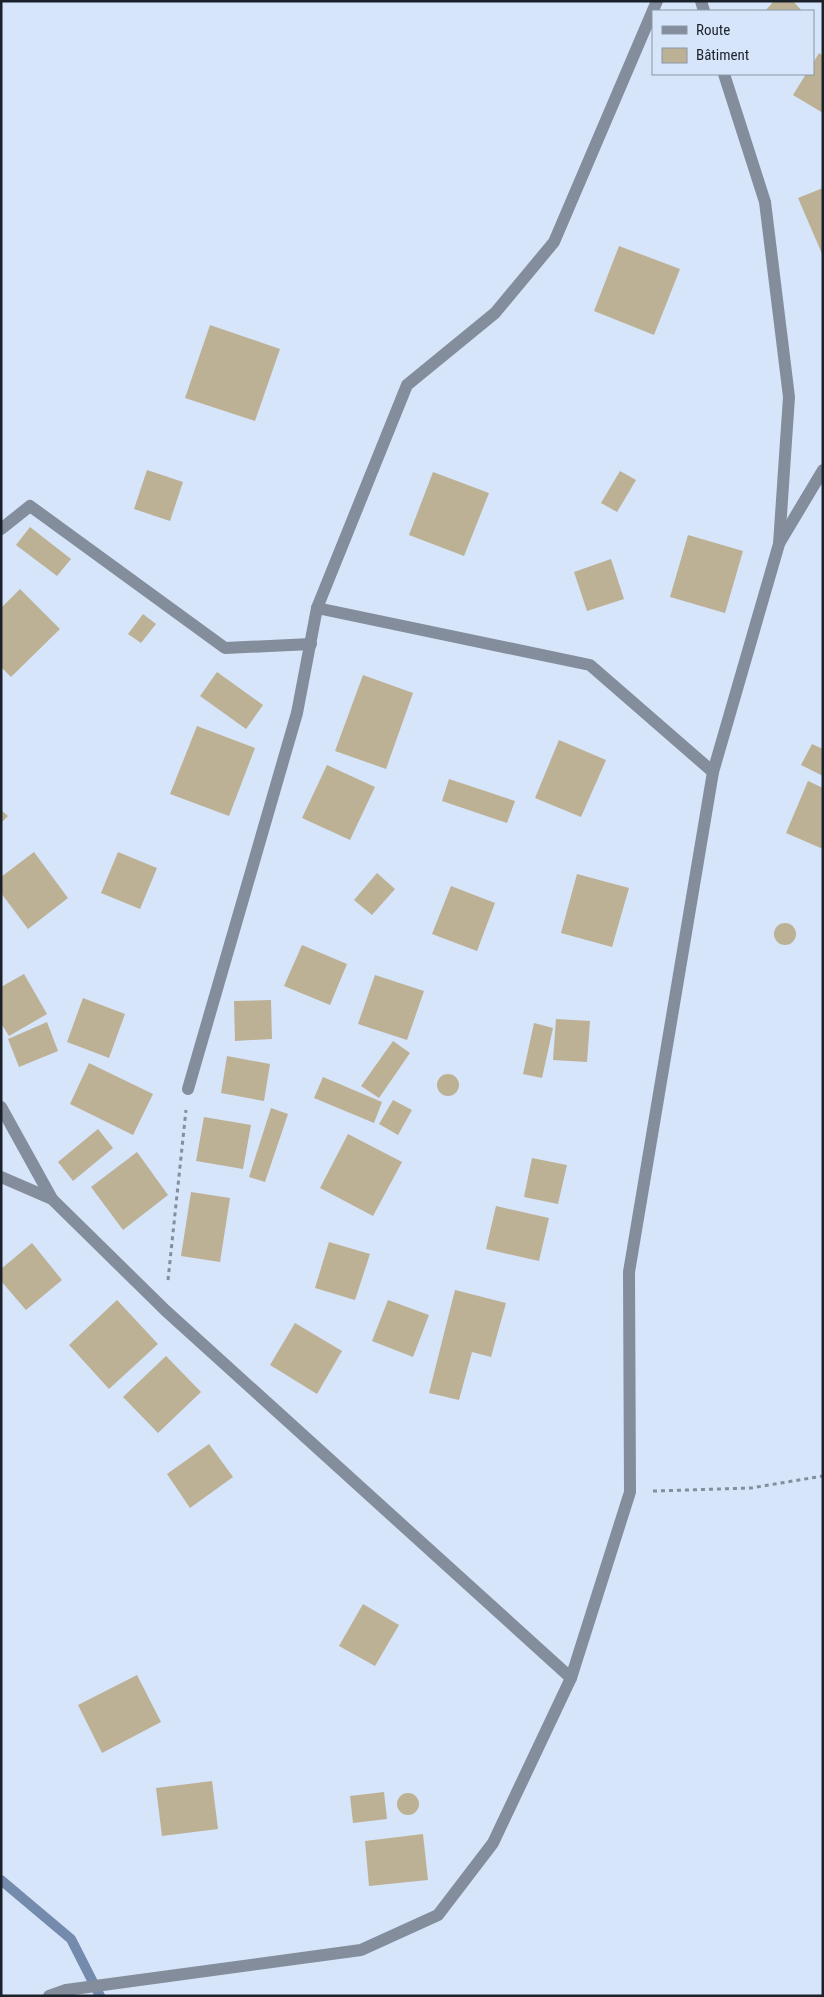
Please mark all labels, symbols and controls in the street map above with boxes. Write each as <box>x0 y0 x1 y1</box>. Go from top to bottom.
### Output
legend <box>652 10 814 75</box>
text: Route <box>696 21 730 39</box>
text: Bâtiment <box>696 46 749 64</box>

